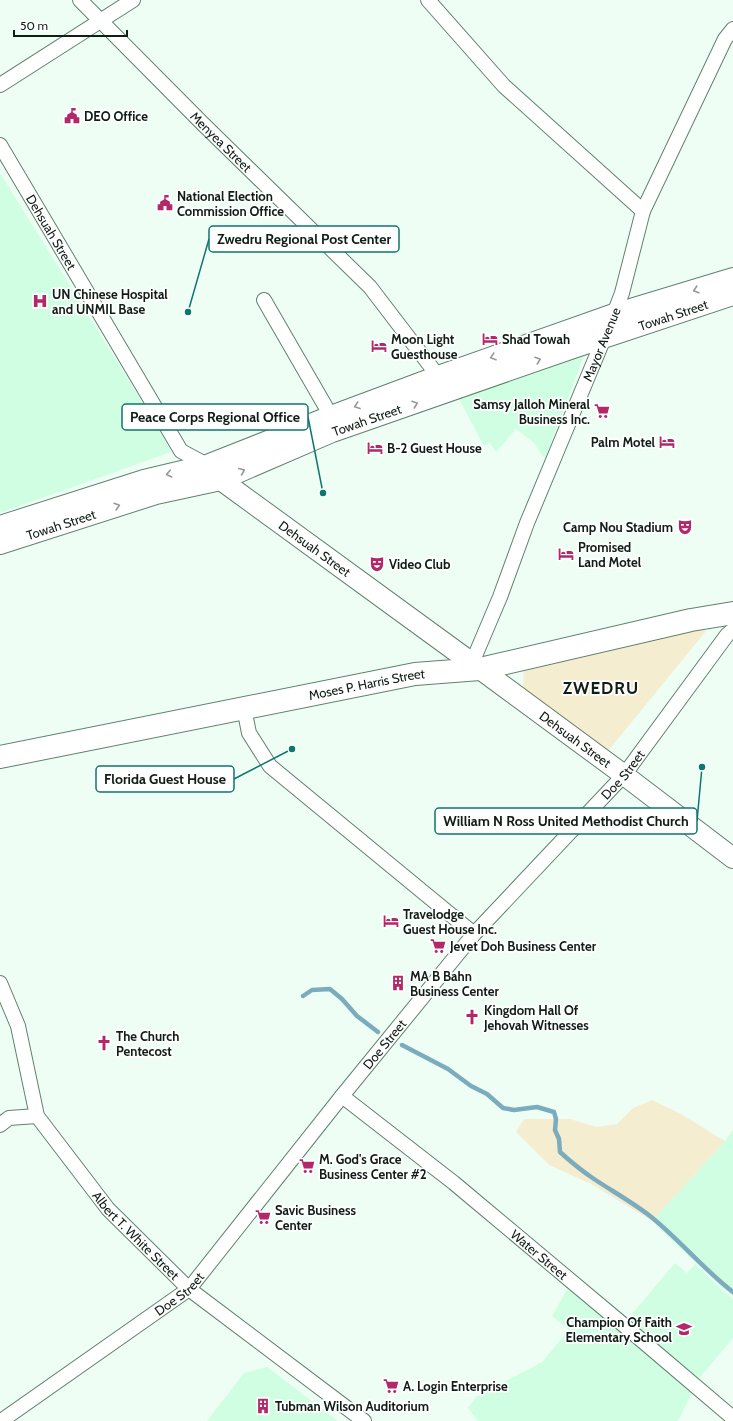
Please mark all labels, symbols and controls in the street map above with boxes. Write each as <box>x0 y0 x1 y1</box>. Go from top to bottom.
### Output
scale bar <box>14 12 127 38</box>
text: 50 m <box>20 18 48 33</box>
public building icon: DEO Office <box>63 107 81 125</box>
place label: DEO Office <box>84 108 148 124</box>
street label: Menyea Street <box>187 108 256 176</box>
place label: National Election Commission Office <box>177 188 284 219</box>
street label: Dehsuah Street <box>23 191 80 273</box>
public building icon: National Election Commission Office <box>156 194 174 212</box>
callout: Zwedru Regional Post Center <box>209 226 399 252</box>
text: Zwedru Regional Post Center <box>217 230 391 248</box>
one-way arrow <box>692 285 699 294</box>
place label: UN Chinese Hospital and UNMIL Base <box>52 286 168 317</box>
hospital icon: UN Chinese Hospital and UNMIL Base <box>31 292 49 310</box>
street label: Towah Street <box>636 296 710 334</box>
street label: Mayor Avenue <box>579 305 624 384</box>
hotel icon: Shad Towah <box>481 330 499 348</box>
place label: Moon Light Guesthouse <box>391 331 458 362</box>
place label: Shad Towah <box>502 331 570 347</box>
hotel icon: Moon Light Guesthouse <box>370 337 388 355</box>
one-way arrow <box>489 352 496 361</box>
one-way arrow <box>534 357 541 365</box>
place label: Samsy Jalloh Mineral Business Inc. <box>473 396 591 427</box>
street label: Towah Street <box>330 400 404 439</box>
one-way arrow <box>412 400 419 408</box>
one-way arrow <box>354 402 361 410</box>
supermarket icon: Samsy Jalloh Mineral Business Inc. <box>593 402 611 420</box>
callout: Peace Corps Regional Office <box>122 404 308 430</box>
text: Peace Corps Regional Office <box>130 408 300 426</box>
hotel icon: Palm Motel <box>658 433 676 451</box>
place label: Palm Motel <box>591 434 656 450</box>
hotel icon: B-2 Guest House <box>366 439 384 457</box>
place label: B-2 Guest House <box>387 440 482 456</box>
one-way arrow <box>238 468 245 476</box>
one-way arrow <box>166 469 173 478</box>
one-way arrow <box>113 502 120 511</box>
street label: Towah Street <box>24 506 98 543</box>
street label: Dehsuah Street <box>276 517 354 580</box>
theatre icon: Camp Nou Stadium <box>676 518 694 536</box>
place label: Camp Nou Stadium <box>563 519 673 535</box>
place label: Promised Land Motel <box>578 539 642 570</box>
hotel icon: Promised Land Motel <box>557 545 575 563</box>
theatre icon: Video Club <box>368 555 386 573</box>
place label: Video Club <box>389 556 451 572</box>
street label: Moses P. Harris Street <box>307 665 426 703</box>
district label: ZWEDRU <box>563 678 639 698</box>
street label: Dehsuah Street <box>536 708 615 771</box>
street label: Doe Street <box>597 746 648 803</box>
callout: Florida Guest House <box>96 766 234 792</box>
text: Florida Guest House <box>104 770 226 788</box>
callout: William N Ross United Methodist Church <box>435 808 697 834</box>
text: William N Ross United Methodist Church <box>443 812 689 830</box>
place label: Travelodge Guest House Inc. <box>403 906 497 937</box>
hotel icon: Travelodge Guest House Inc. <box>382 912 400 930</box>
supermarket icon: Jevet Doh Business Center <box>429 937 447 955</box>
place label: Jevet Doh Business Center <box>449 938 597 954</box>
place label: MA B Bahn Business Center <box>410 968 499 999</box>
building icon: MA B Bahn Business Center <box>389 974 407 992</box>
place label: Kingdom Hall Of Jehovah Witnesses <box>483 1002 589 1033</box>
church icon: Kingdom Hall Of Jehovah Witnesses <box>463 1008 481 1026</box>
street label: Doe Street <box>359 1015 410 1072</box>
place label: The Church Pentecost <box>116 1028 179 1059</box>
church icon: The Church Pentecost <box>95 1034 113 1052</box>
place label: M. God's Grace Business Center #2 <box>319 1151 427 1182</box>
supermarket icon: M. God's Grace Business Center #2 <box>298 1157 316 1175</box>
street label: Albert T. White Street <box>89 1188 183 1284</box>
place label: Savic Business Center <box>275 1202 356 1233</box>
supermarket icon: Savic Business Center <box>254 1208 272 1226</box>
street label: Water Street <box>508 1226 571 1283</box>
street label: Doe Street <box>151 1269 207 1319</box>
place label: Champion Of Faith Elementary School <box>565 1314 673 1345</box>
school or university icon: Champion Of Faith Elementary School <box>675 1320 693 1338</box>
supermarket icon: A. Login Enterprise <box>382 1377 400 1395</box>
place label: A. Login Enterprise <box>403 1378 508 1394</box>
building icon: Tubman Wilson Auditorium <box>254 1397 272 1415</box>
place label: Tubman Wilson Auditorium <box>275 1398 429 1414</box>

